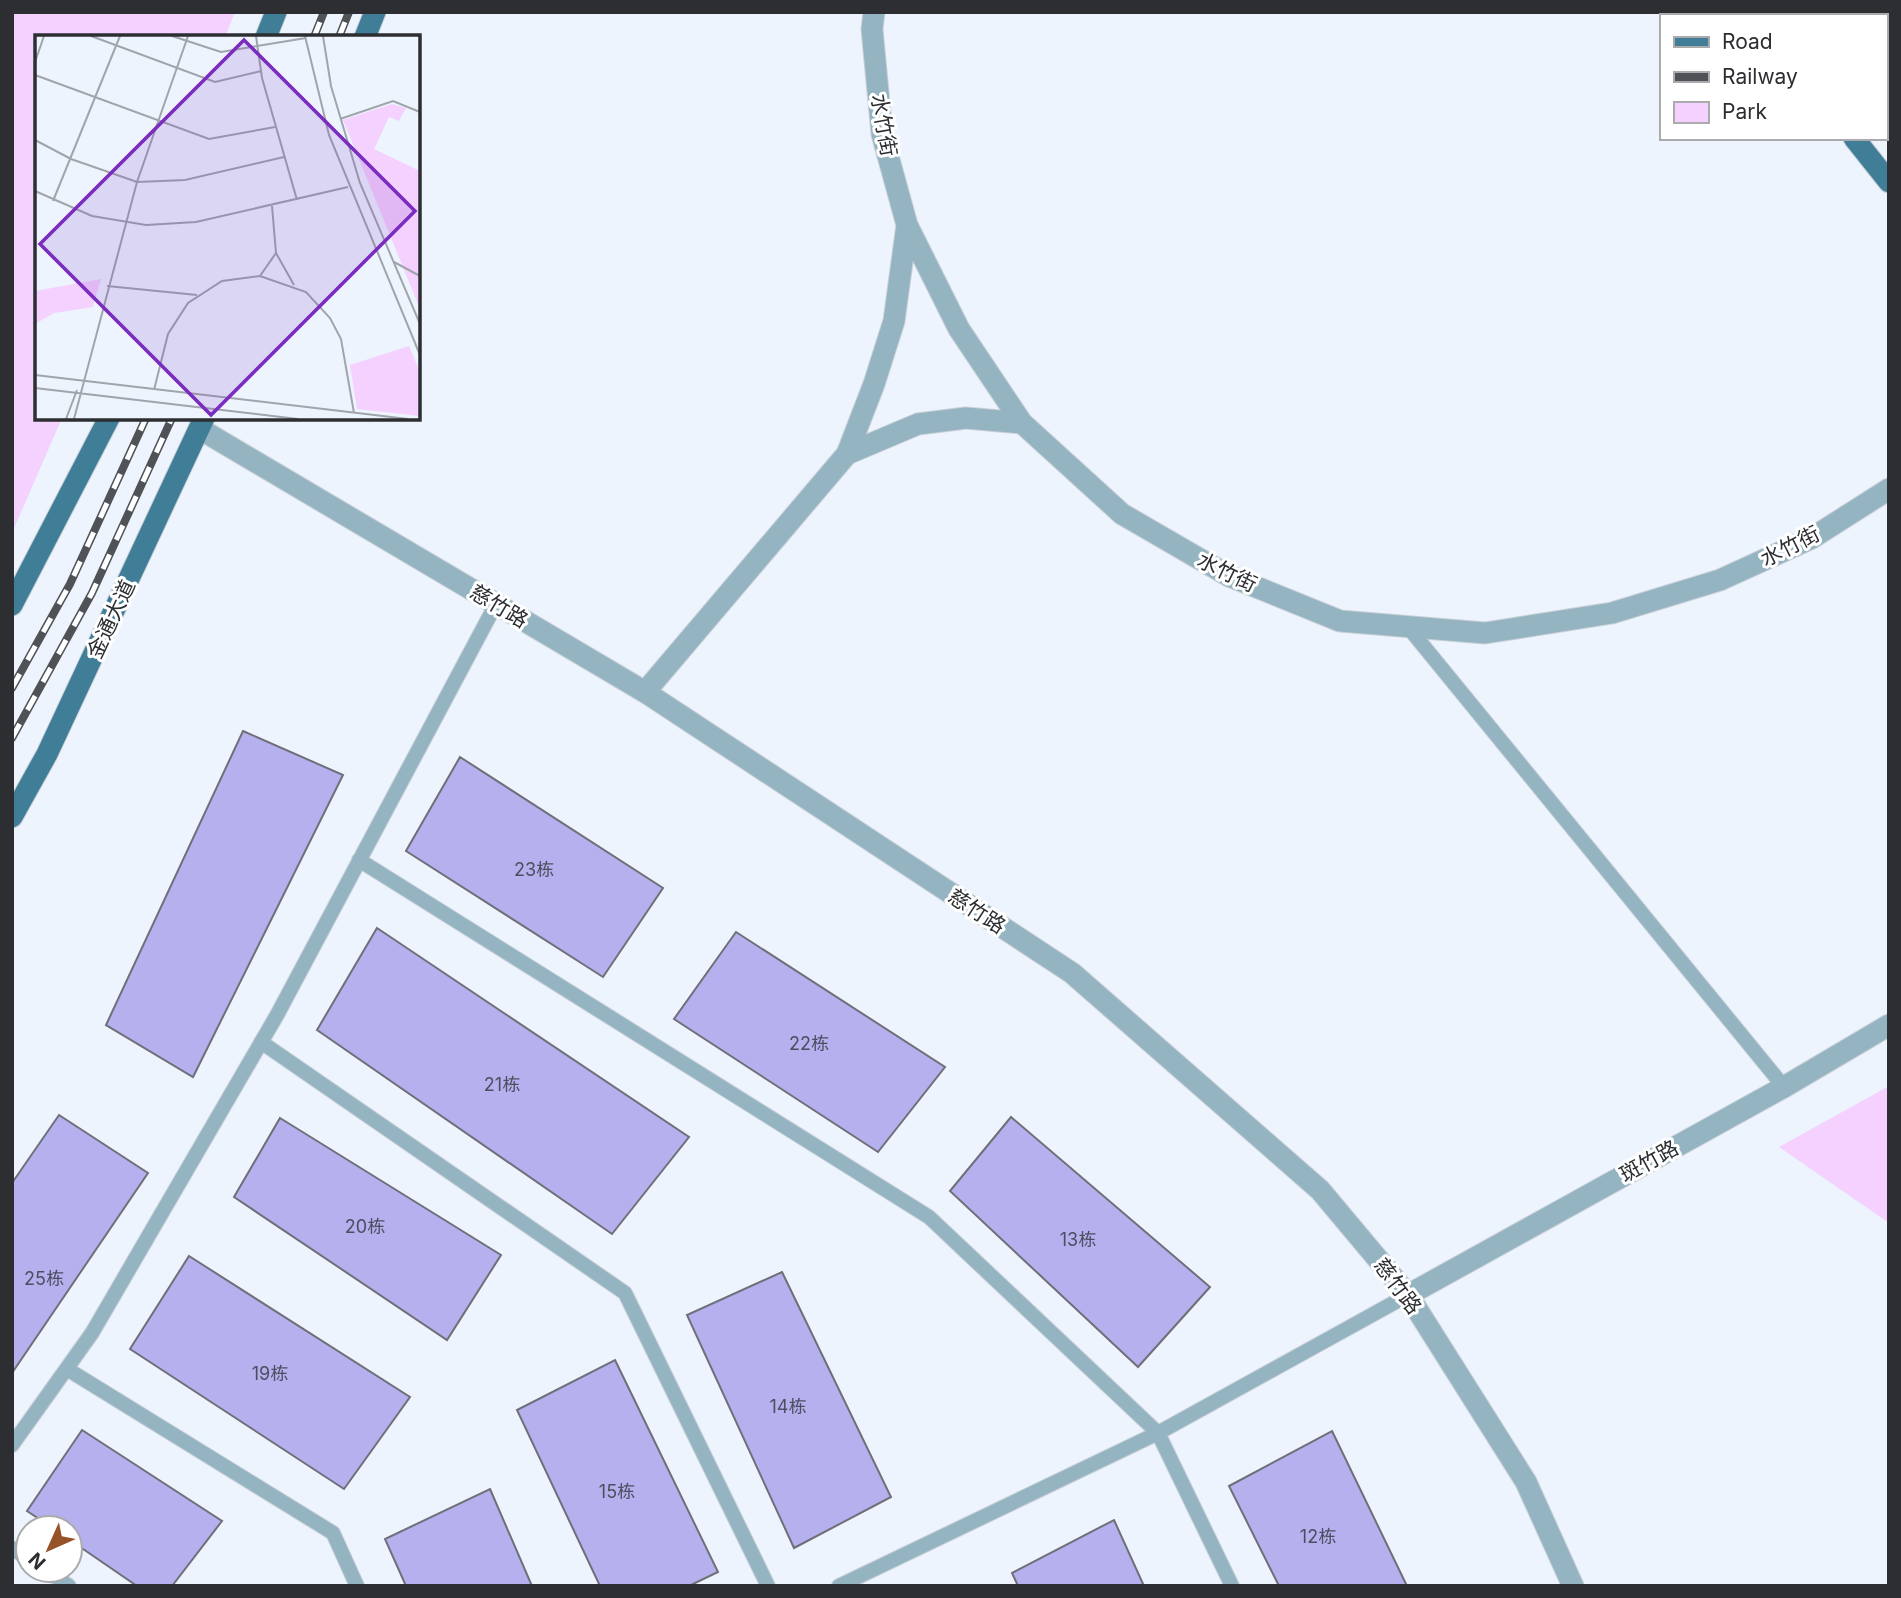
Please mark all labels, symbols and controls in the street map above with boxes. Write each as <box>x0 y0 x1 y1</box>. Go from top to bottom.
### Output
legend <box>1660 14 1887 140</box>
text: Road <box>1722 29 1773 54</box>
inset map <box>35 35 420 420</box>
text: Railway <box>1722 64 1798 89</box>
street label: 水竹街 <box>866 92 902 158</box>
text: Park <box>1722 99 1767 124</box>
street label: 水竹街 <box>1756 521 1824 571</box>
street label: 水竹街 <box>1193 547 1261 597</box>
street label: 金通大道 <box>82 576 140 662</box>
street label: 慈竹路 <box>466 579 532 633</box>
house number: 23栋 <box>514 859 554 880</box>
street label: 慈竹路 <box>944 883 1010 939</box>
house number: 22栋 <box>789 1033 829 1054</box>
house number: 21栋 <box>484 1074 520 1095</box>
street label: 斑竹路 <box>1615 1135 1683 1187</box>
house number: 20栋 <box>345 1216 385 1237</box>
house number: 13栋 <box>1060 1229 1096 1250</box>
street label: 慈竹路 <box>1369 1253 1427 1319</box>
house number: 25栋 <box>24 1268 64 1289</box>
house number: 19栋 <box>252 1363 288 1384</box>
house number: 14栋 <box>770 1396 806 1417</box>
house number: 15栋 <box>599 1481 635 1502</box>
north arrow <box>14 1514 84 1584</box>
house number: 12栋 <box>1300 1526 1336 1547</box>
text: N <box>24 1547 51 1574</box>

